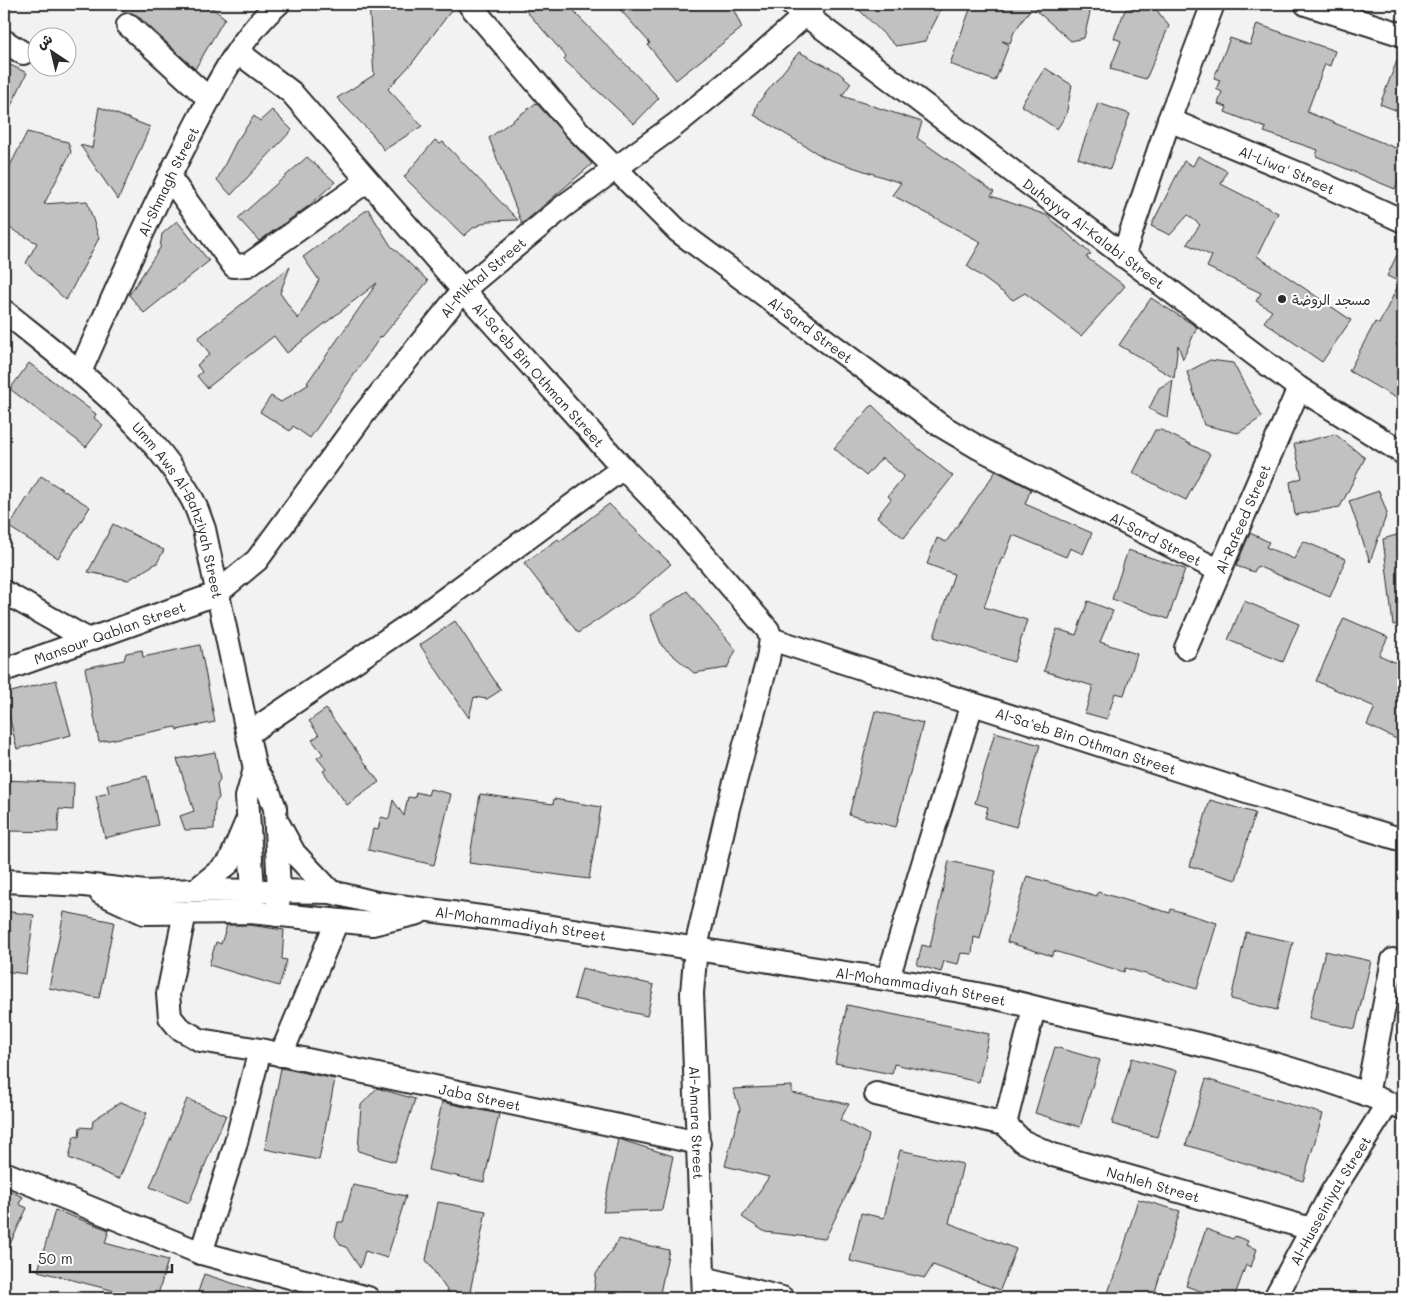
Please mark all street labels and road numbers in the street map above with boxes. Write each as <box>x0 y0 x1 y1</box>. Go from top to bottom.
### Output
street label: Al-Shmagh Street <box>133 123 203 239</box>
street label: Al-Liwa' Street <box>1236 141 1338 198</box>
street label: Duhayya Al-Kalabi Street <box>1020 173 1169 293</box>
street label: Al-Mikhal Street <box>435 233 529 322</box>
street label: Al-Sard Street <box>765 292 857 367</box>
street label: Al-Sa‘eb Bin Othman Street <box>469 298 609 451</box>
street label: Umm Aws Al-Bahziyah Street <box>128 417 228 600</box>
street label: Al-Rafeed Street <box>1210 461 1274 576</box>
street label: Al-Sard Street <box>1107 507 1205 570</box>
street label: Mansour Qablan Street <box>31 596 188 668</box>
street label: Al-Sa‘eb Bin Othman Street <box>993 702 1179 778</box>
street label: Al-Mohammadiyah Street <box>434 901 608 944</box>
street label: Al-Mohammadiyah Street <box>834 962 1008 1009</box>
street label: Al-Amara Street <box>685 1065 709 1180</box>
street label: Jaba Street <box>437 1079 523 1115</box>
street label: Al-Husseiniyat Street <box>1285 1132 1375 1268</box>
street label: Nahleh Street <box>1105 1161 1202 1206</box>

